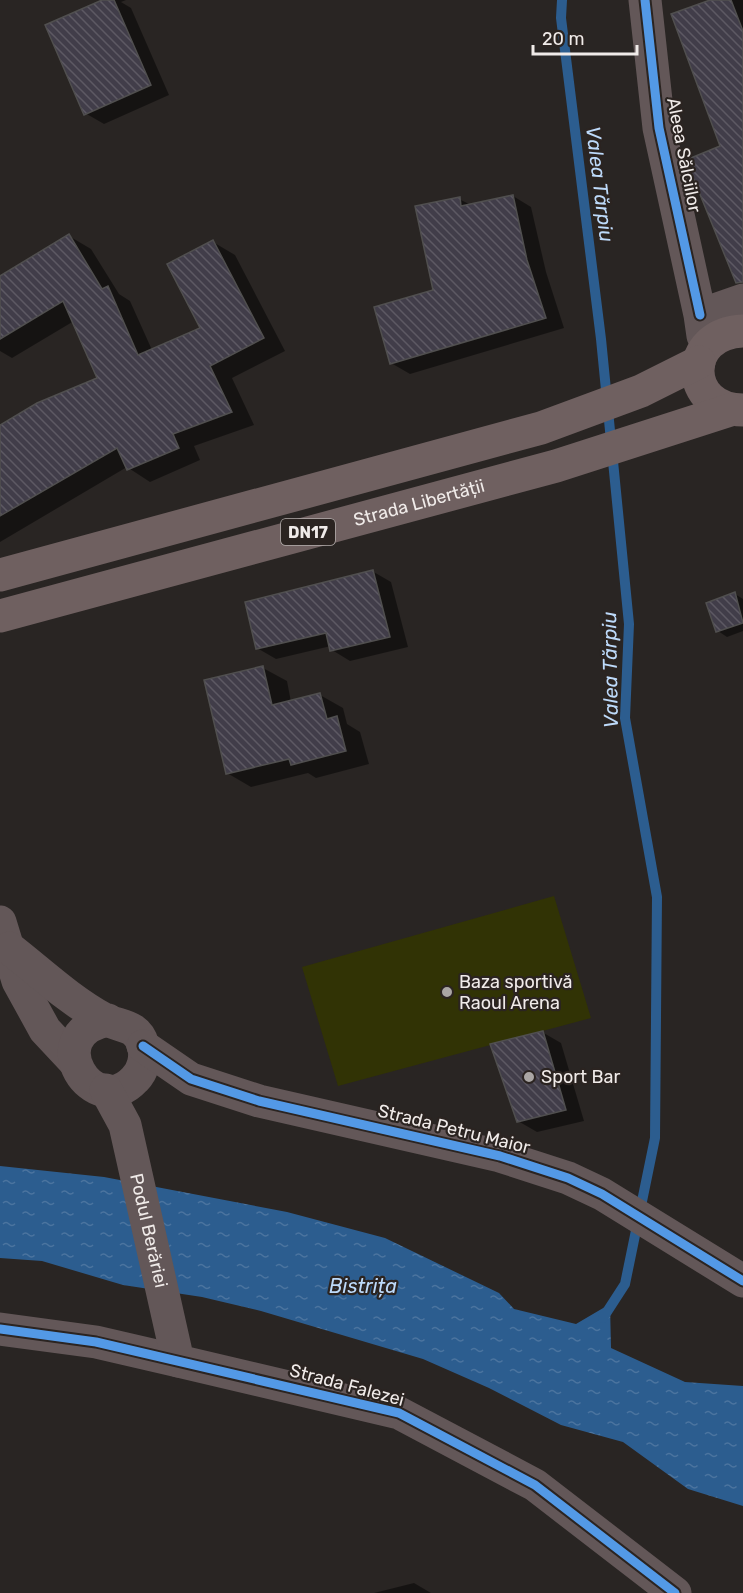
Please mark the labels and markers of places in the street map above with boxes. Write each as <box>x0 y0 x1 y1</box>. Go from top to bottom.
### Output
place label: Baza sportivă Raoul Arena <box>459 971 573 1014</box>
marker: Baza sportivă Raoul Arena <box>440 985 454 999</box>
place label: Sport Bar <box>541 1066 621 1088</box>
marker: Sport Bar <box>522 1070 536 1084</box>

